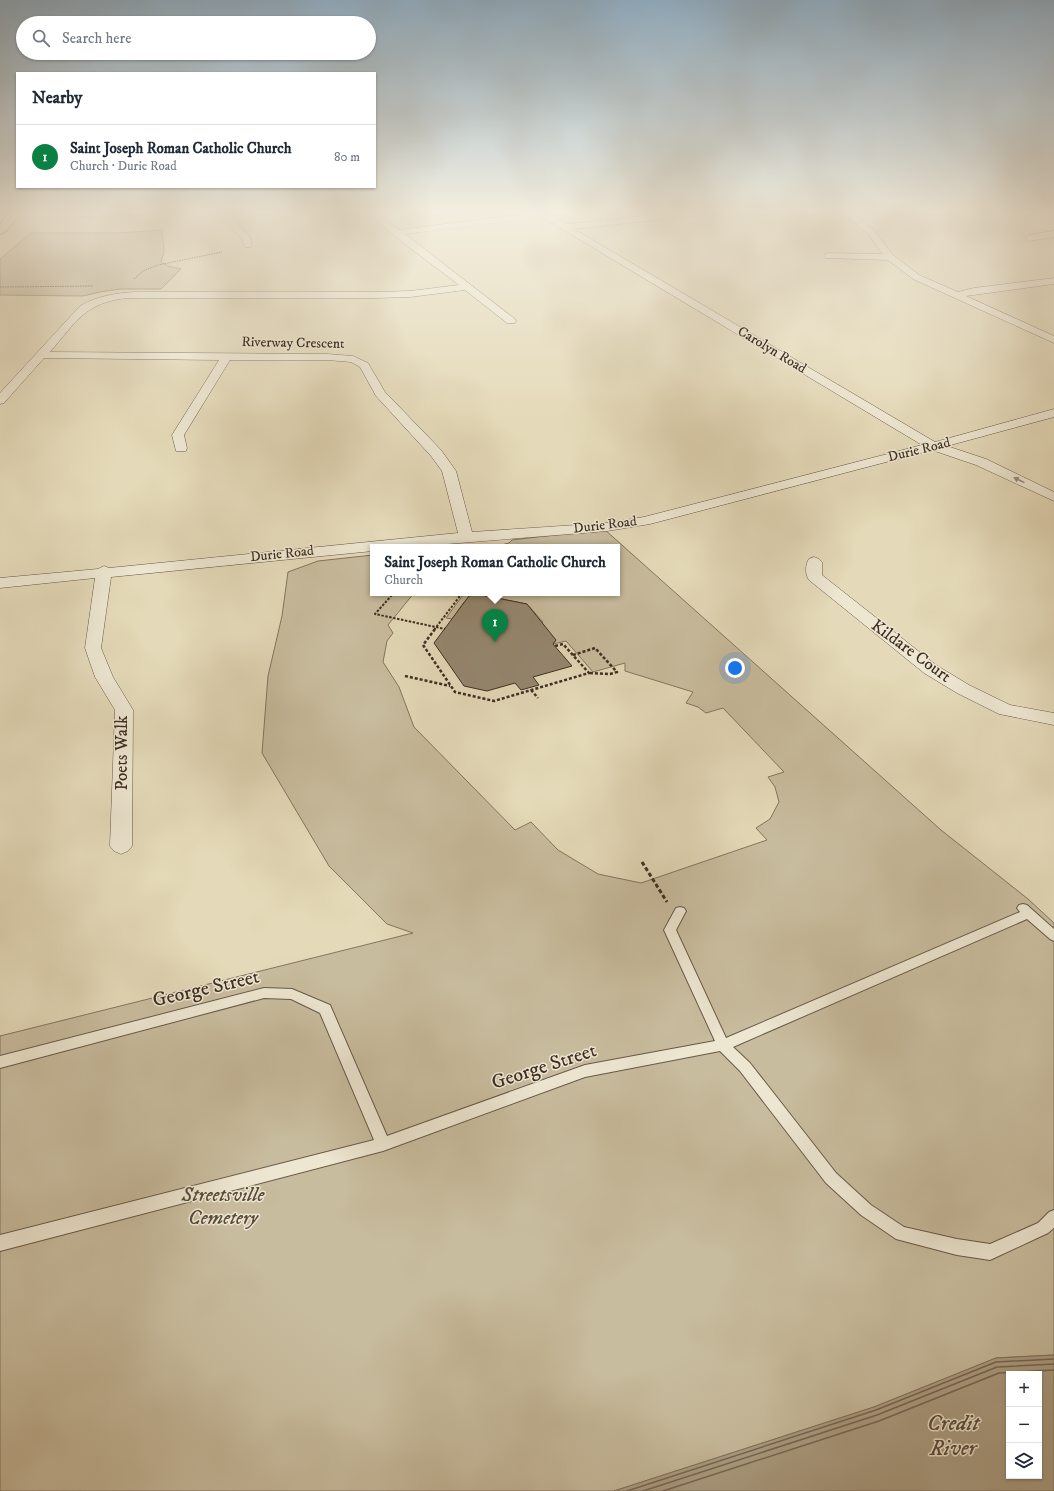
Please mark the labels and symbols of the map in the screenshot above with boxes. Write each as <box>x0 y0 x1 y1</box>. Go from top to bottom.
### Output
street label: Carolyn Road <box>734 322 810 378</box>
street label: Riverway Crescent <box>241 333 345 353</box>
street label: Durie Road <box>886 434 952 466</box>
one-way arrow <box>1013 477 1025 483</box>
street label: Durie Road <box>572 512 638 538</box>
street label: Durie Road <box>249 542 315 566</box>
pin: 1 <box>482 609 508 642</box>
street label: Kildare Court <box>867 615 956 688</box>
your location <box>725 658 745 678</box>
street label: Poets Walk <box>111 715 133 790</box>
street label: George Street <box>150 965 262 1013</box>
street label: George Street <box>488 1038 600 1096</box>
park label: Streetsville Cemetery <box>181 1183 266 1231</box>
water label: Credit River <box>927 1410 980 1462</box>

